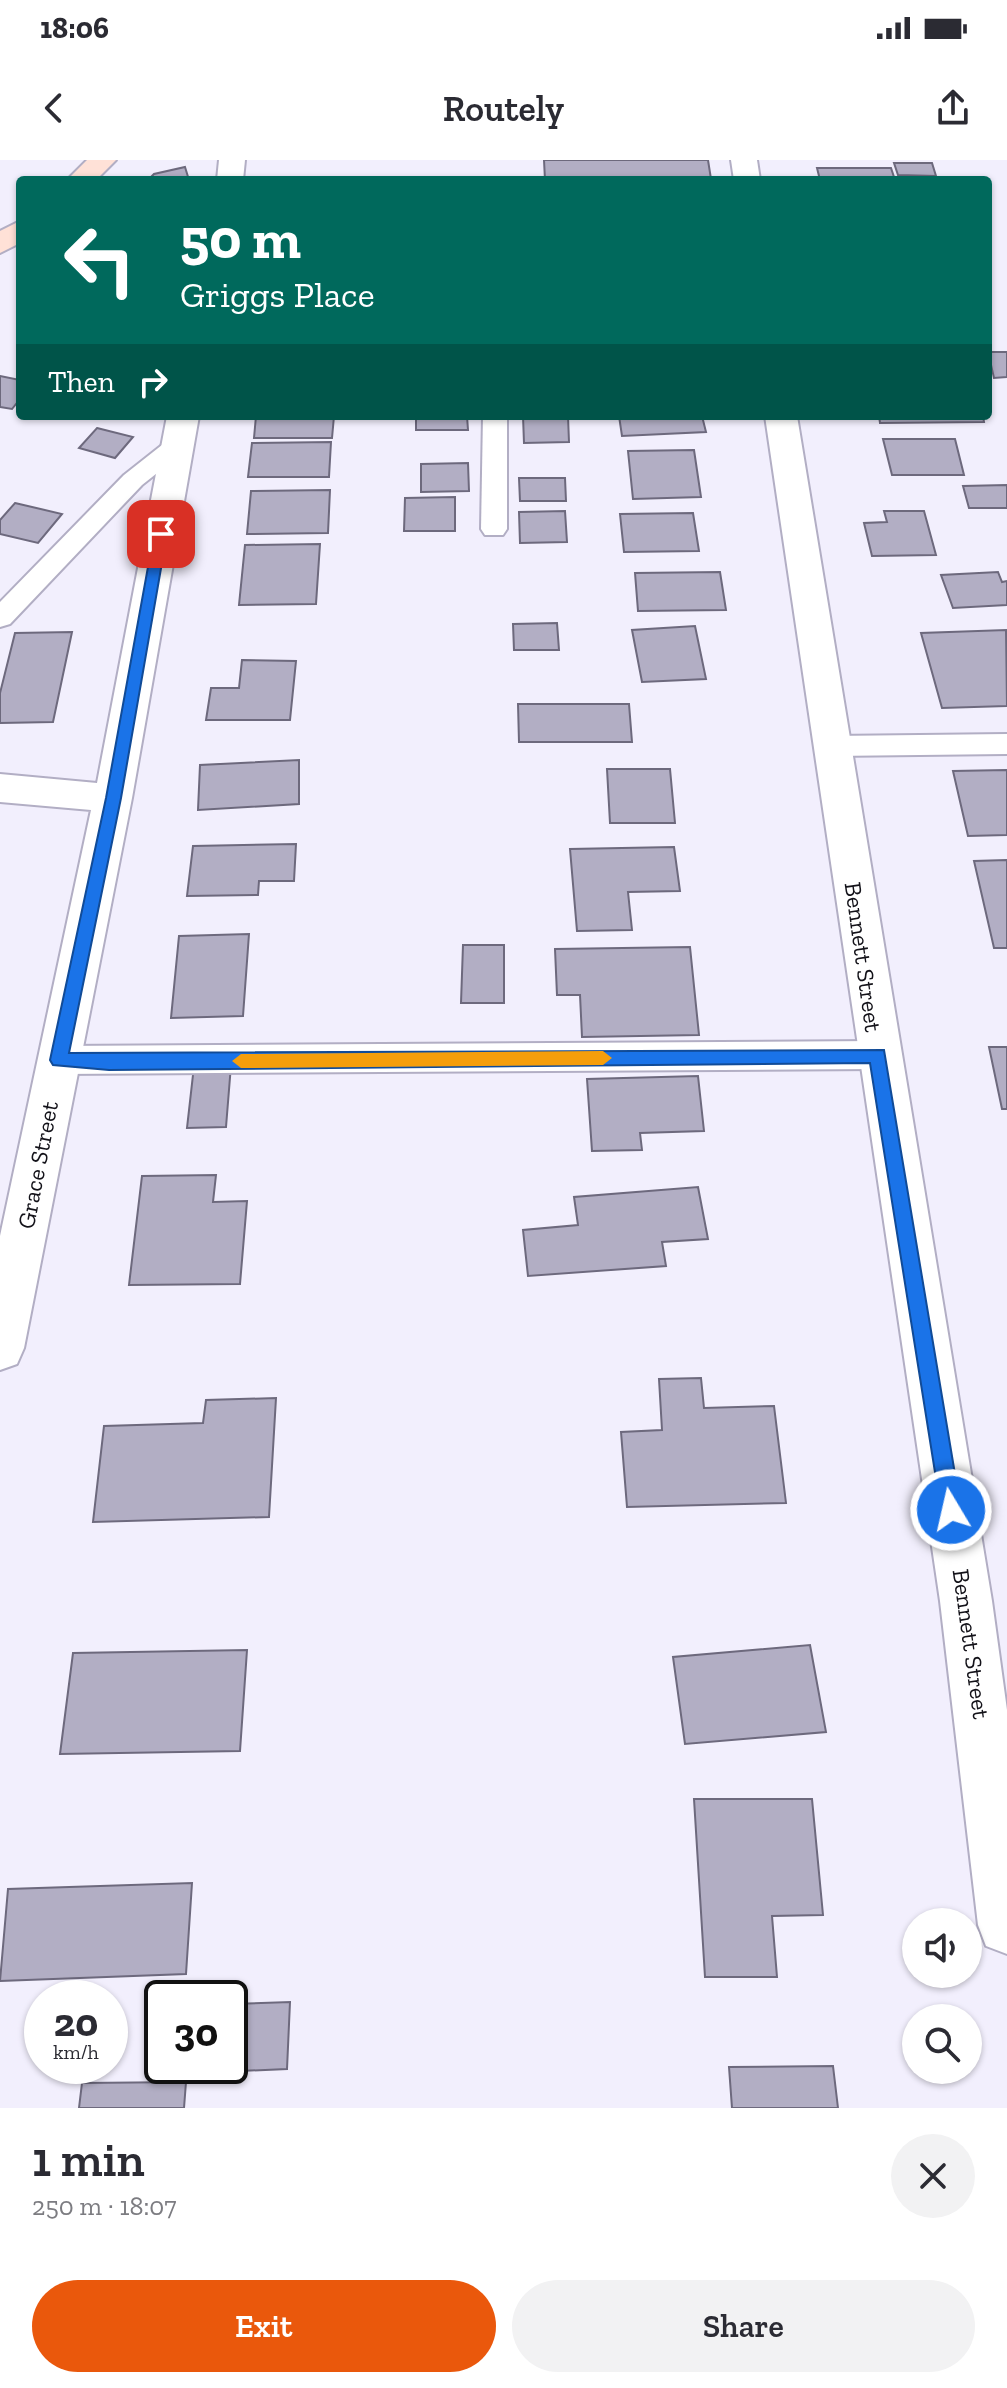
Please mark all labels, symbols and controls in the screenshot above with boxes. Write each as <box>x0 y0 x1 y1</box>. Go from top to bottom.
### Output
text: 18:06 <box>40 10 109 46</box>
icon: back <box>32 86 76 130</box>
icon: share <box>931 86 975 130</box>
text: Routely <box>443 87 564 130</box>
text: 50 m <box>180 205 301 272</box>
icon: left <box>48 208 152 312</box>
text: Griggs Place <box>180 273 375 316</box>
icon: right <box>131 360 175 404</box>
text: Then <box>48 364 115 400</box>
pin <box>127 500 195 568</box>
icon: arrive <box>139 512 183 556</box>
street label: Bennett Street <box>839 880 888 1034</box>
street label: Grace Street <box>11 1099 64 1231</box>
position arrow <box>909 1468 993 1552</box>
street label: Bennett Street <box>947 1567 996 1721</box>
map controls <box>902 1908 982 2084</box>
button: sound <box>902 1908 982 1988</box>
speed limit sign: 30 <box>144 1980 248 2084</box>
text: 20 <box>54 1998 98 2046</box>
button: search <box>902 2004 982 2084</box>
text: km/h <box>53 2040 99 2064</box>
text: 1 min <box>32 2131 145 2188</box>
button: close <box>891 2134 975 2218</box>
text: 250 m · 18:07 <box>32 2190 177 2222</box>
button: Exit <box>32 2280 496 2372</box>
button: Share <box>512 2280 975 2372</box>

